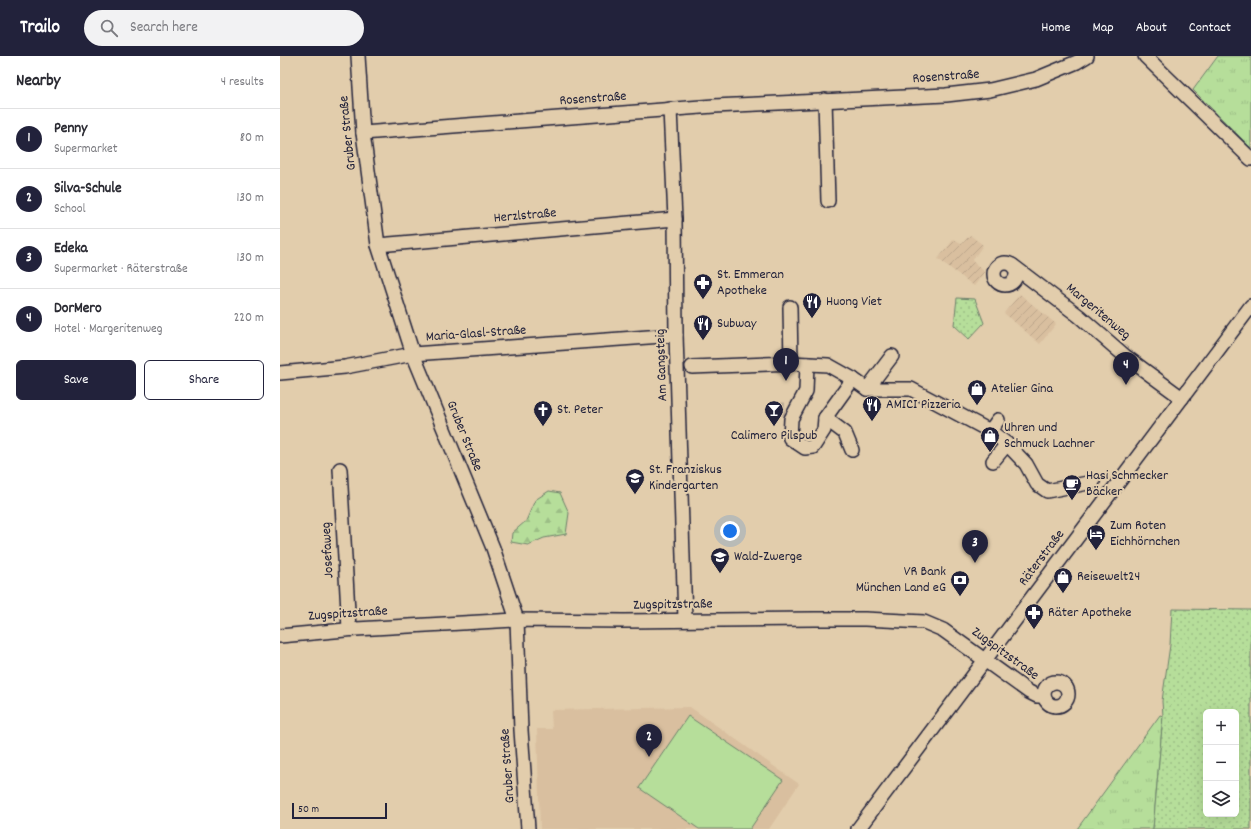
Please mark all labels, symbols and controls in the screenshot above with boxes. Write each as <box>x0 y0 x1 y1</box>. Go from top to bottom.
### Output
search box <box>84 10 364 46</box>
text: Trailo <box>20 15 60 42</box>
icon: search <box>98 17 120 39</box>
text: Search here <box>130 17 198 39</box>
text: Home <box>1041 18 1070 38</box>
text: Map <box>1092 18 1114 38</box>
text: About <box>1136 18 1167 38</box>
text: Contact <box>1189 18 1231 38</box>
street label: Rosenstraße <box>912 65 980 89</box>
text: Nearby <box>16 70 60 94</box>
text: 4 results <box>221 73 264 92</box>
street label: Rosenstraße <box>559 87 627 111</box>
street label: Gruber Straße <box>334 95 362 171</box>
text: Penny <box>54 118 87 140</box>
text: 1 <box>28 129 30 148</box>
text: 80 m <box>240 129 264 148</box>
text: Supermarket <box>54 140 118 159</box>
text: Silva-Schule <box>54 178 122 200</box>
text: 2 <box>26 189 32 208</box>
text: 130 m <box>236 189 264 208</box>
text: School <box>54 200 86 219</box>
street label: Herzlstraße <box>493 203 557 229</box>
text: Edeka <box>54 238 88 260</box>
text: 3 <box>26 249 32 268</box>
text: 130 m <box>236 249 264 268</box>
text: Supermarket · Räterstraße <box>54 260 188 279</box>
place label: St. Emmeran Apotheke <box>717 265 784 301</box>
pharmacy icon: St. Emmeran Apotheke <box>692 272 714 300</box>
street label: Margeritenweg <box>1061 279 1135 345</box>
restaurant icon: Huong Viet <box>801 291 823 319</box>
place label: Huong Viet <box>826 292 882 312</box>
text: DorMero <box>54 298 102 320</box>
text: 4 <box>26 309 32 328</box>
text: 220 m <box>234 309 264 328</box>
restaurant icon: Subway <box>692 313 714 341</box>
place label: Subway <box>717 314 757 334</box>
text: Hotel · Margeritenweg <box>54 320 162 339</box>
street label: Maria-Glasl-Straße <box>425 321 527 347</box>
street label: Am Gangsteig <box>651 328 673 402</box>
pin: 1 <box>773 348 799 381</box>
pin: 4 <box>1113 352 1139 385</box>
button: Save <box>16 360 136 400</box>
button: Share <box>144 360 264 400</box>
shop icon: Atelier Gina <box>966 378 988 406</box>
place label: Atelier Gina <box>991 379 1054 399</box>
restaurant icon: AMICI Pizzeria <box>861 394 883 422</box>
place label: AMICI Pizzeria <box>886 395 961 415</box>
street label: Gruber Straße <box>441 398 487 474</box>
church icon: St. Peter <box>532 399 554 427</box>
bar icon: Calimero Pilspub <box>763 399 785 427</box>
place label: St. Peter <box>557 400 604 420</box>
place label: Uhren und Schmuck Lachner <box>1004 418 1095 454</box>
shop icon: Uhren und Schmuck Lachner <box>979 425 1001 453</box>
place label: Calimero Pilspub <box>731 426 817 446</box>
place label: St. Franziskus Kindergarten <box>649 460 722 496</box>
place label: Hasi Schmecker Bäcker <box>1086 466 1169 502</box>
school or university icon: St. Franziskus Kindergarten <box>624 467 646 495</box>
cafe icon: Hasi Schmecker Bäcker <box>1061 473 1083 501</box>
place label: Zum Roten Eichhörnchen <box>1110 516 1180 552</box>
street label: Josefaweg <box>317 521 339 579</box>
your location <box>720 521 740 541</box>
hotel icon: Zum Roten Eichhörnchen <box>1085 523 1107 551</box>
street label: Räterstraße <box>1014 526 1070 590</box>
pin: 3 <box>962 530 988 563</box>
school or university icon: Wald-Zwerge <box>709 546 731 574</box>
place label: Wald-Zwerge <box>734 547 802 567</box>
place label: VR Bank München Land eG <box>856 562 946 598</box>
shop icon: Reisewelt24 <box>1052 566 1074 594</box>
place label: Reisewelt24 <box>1077 567 1140 587</box>
bank icon: VR Bank München Land eG <box>949 569 971 597</box>
street label: Zugspitzstraße <box>633 594 713 616</box>
street label: Zugspitzstraße <box>308 601 388 627</box>
pharmacy icon: Räter Apotheke <box>1023 602 1045 630</box>
place label: Räter Apotheke <box>1048 603 1132 623</box>
street label: Zugspitzstraße <box>967 623 1043 685</box>
map controls <box>1203 709 1239 817</box>
button: + <box>1203 709 1239 745</box>
pin: 2 <box>636 724 662 757</box>
street label: Gruber Straße <box>495 728 521 804</box>
button: − <box>1203 745 1239 781</box>
button: layers <box>1203 781 1239 817</box>
scale bar <box>292 801 387 820</box>
text: 50 m <box>298 802 319 818</box>

